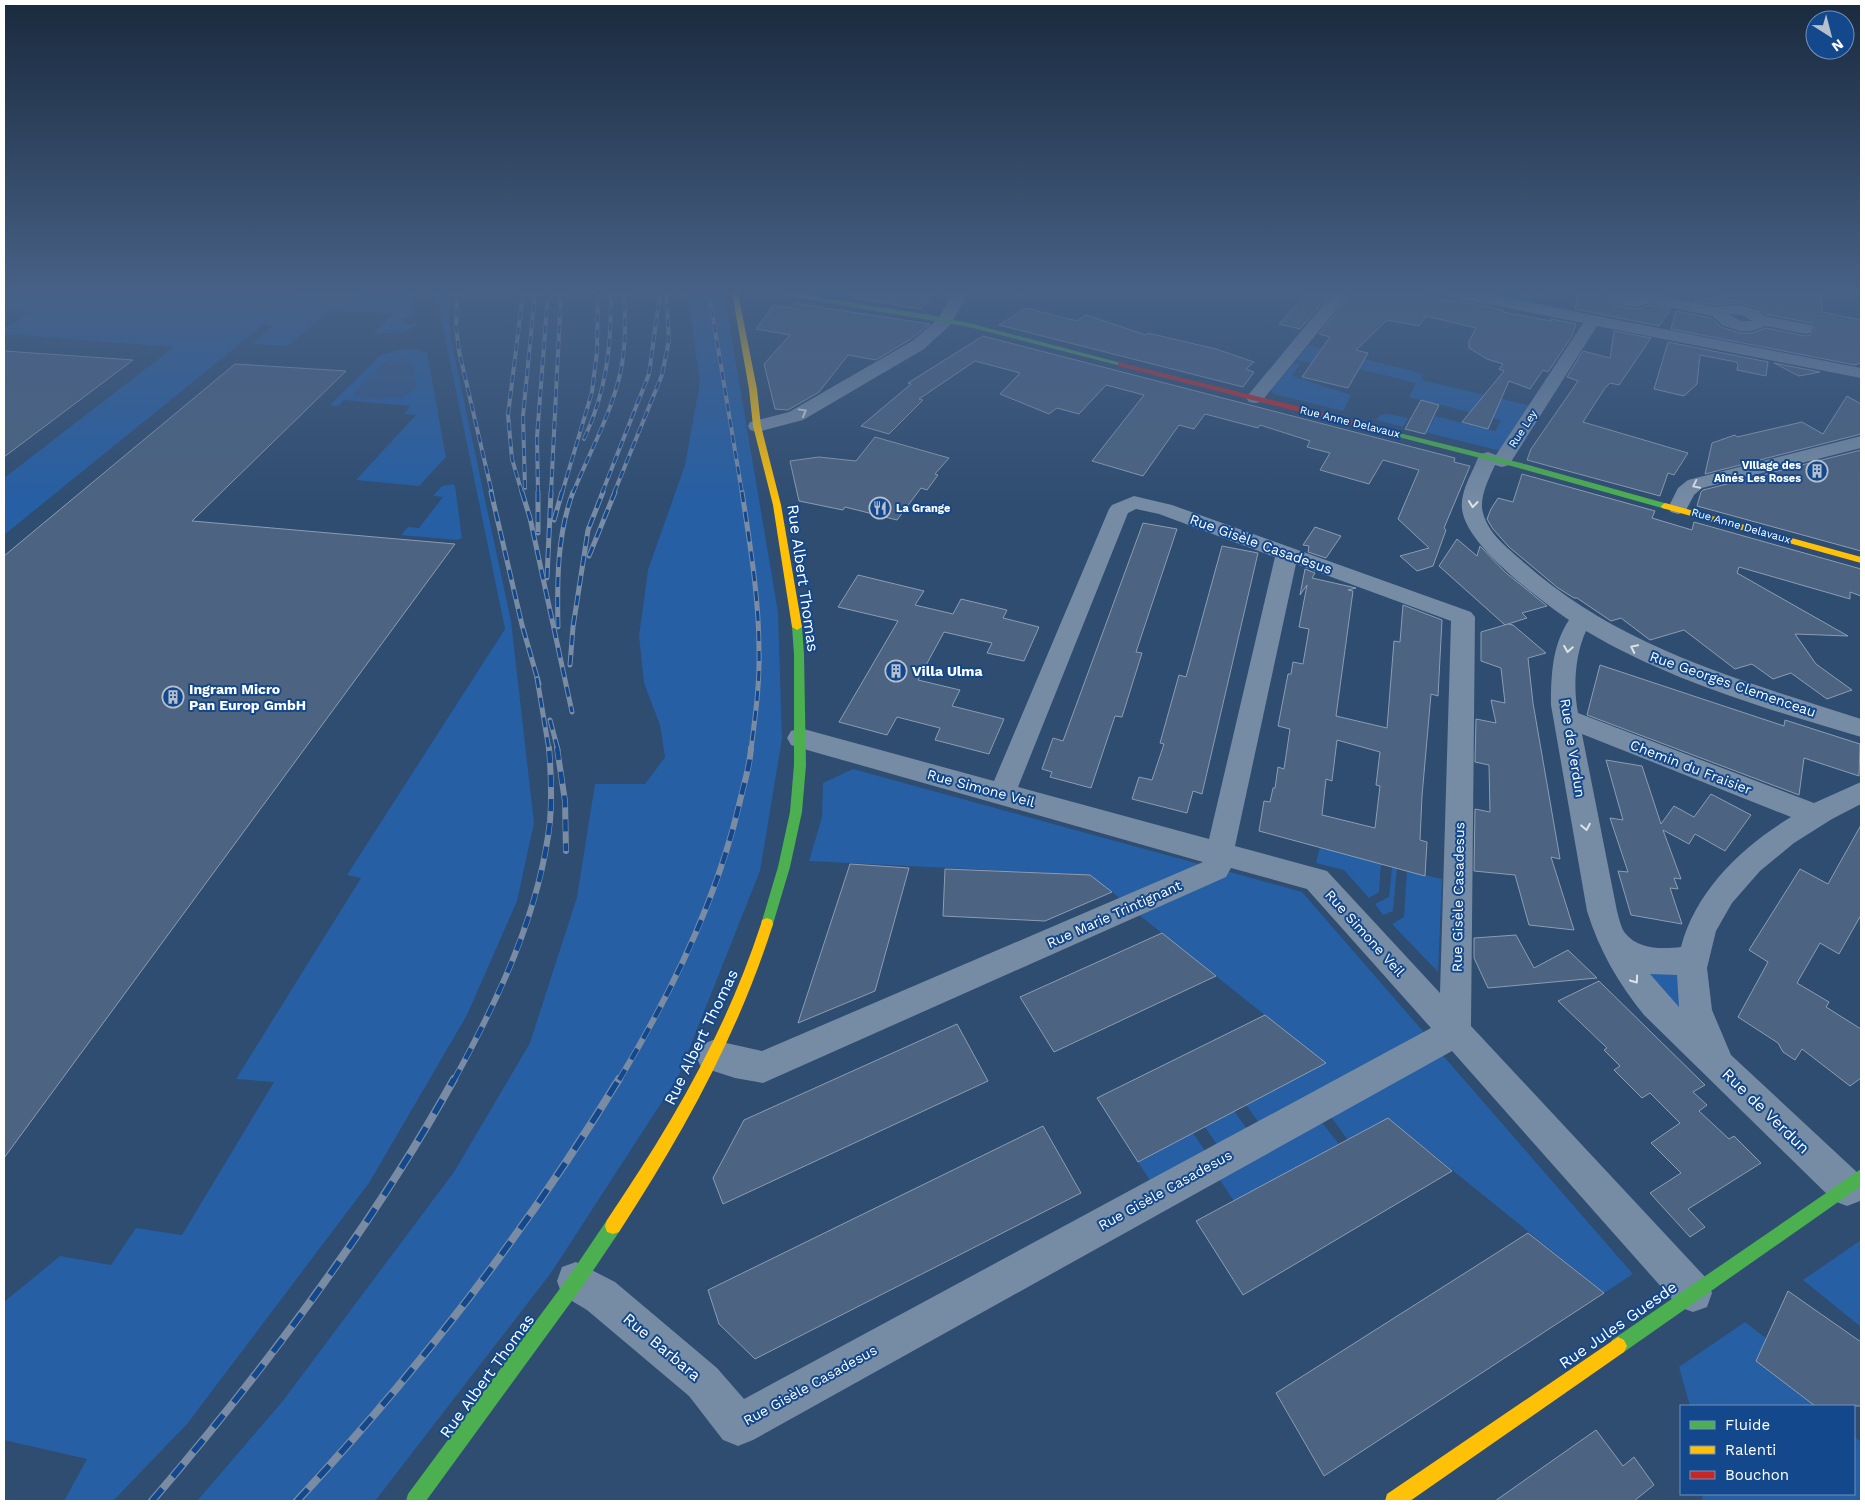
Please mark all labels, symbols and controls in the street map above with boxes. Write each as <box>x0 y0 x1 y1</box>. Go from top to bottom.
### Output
north arrow <box>1805 10 1855 60</box>
text: N <box>1829 36 1847 55</box>
street label: Rue Anne Delavaux <box>1299 403 1402 441</box>
street label: Rue Ley <box>1506 407 1540 450</box>
one-way arrow <box>798 408 807 418</box>
place label: Village des Aînés Les Roses <box>1714 459 1801 485</box>
building icon: Village des Aînés Les Roses <box>1805 459 1829 483</box>
one-way arrow <box>1692 479 1701 489</box>
restaurant icon: La Grange <box>868 496 892 520</box>
one-way arrow <box>1468 500 1479 508</box>
place label: La Grange <box>896 502 950 515</box>
street label: Rue Albert Thomas <box>783 503 823 653</box>
street label: Rue Anne Delavaux <box>1690 506 1792 546</box>
street label: Rue Gisèle Casadesus <box>1188 511 1334 577</box>
one-way arrow <box>1630 644 1639 654</box>
one-way arrow <box>1564 645 1574 653</box>
street label: Rue Georges Clemenceau <box>1648 648 1818 720</box>
building icon: Villa Ulma <box>884 659 908 683</box>
place label: Villa Ulma <box>912 663 984 679</box>
place label: Ingram Micro Pan Europ GmbH <box>189 681 306 713</box>
building icon: Ingram Micro Pan Europ GmbH <box>161 685 185 709</box>
street label: Rue de Verdun <box>1557 697 1589 799</box>
street label: Chemin du Fraisier <box>1628 736 1754 798</box>
street label: Rue Simone Veil <box>926 766 1037 810</box>
street label: Rue Gisèle Casadesus <box>1449 822 1467 972</box>
one-way arrow <box>1581 822 1591 831</box>
street label: Rue Marie Trintignant <box>1044 877 1184 951</box>
street label: Rue Simone Veil <box>1322 887 1408 980</box>
street label: Rue Albert Thomas <box>660 966 742 1108</box>
one-way arrow <box>1629 974 1638 983</box>
street label: Rue de Verdun <box>1718 1065 1814 1157</box>
street label: Rue Gisèle Casadesus <box>1095 1147 1235 1233</box>
street label: Rue Jules Guesde <box>1555 1277 1681 1373</box>
street label: Rue Barbara <box>619 1309 705 1385</box>
street label: Rue Albert Thomas <box>436 1310 538 1442</box>
street label: Rue Gisèle Casadesus <box>740 1342 880 1428</box>
legend <box>1680 1405 1855 1495</box>
text: Fluide <box>1725 1416 1770 1434</box>
text: Ralenti <box>1725 1441 1776 1459</box>
text: Bouchon <box>1725 1466 1789 1484</box>

